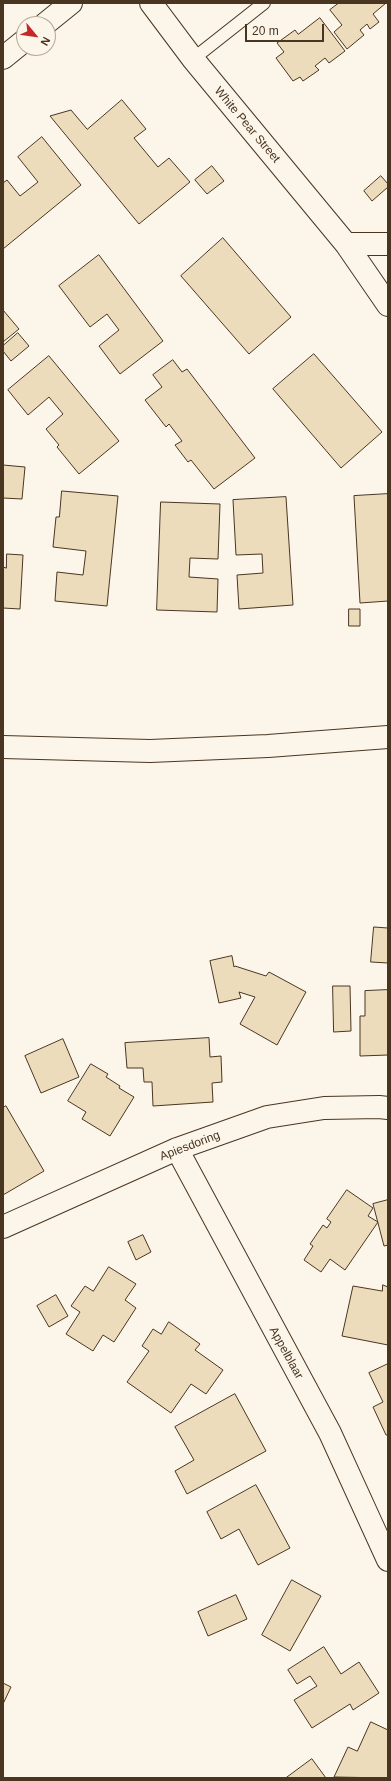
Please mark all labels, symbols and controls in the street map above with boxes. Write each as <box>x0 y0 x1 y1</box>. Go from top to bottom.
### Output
north arrow <box>16 16 56 56</box>
scale bar <box>247 16 326 42</box>
text: 20 m <box>252 24 279 38</box>
text: N <box>38 35 53 48</box>
street label: White Pear Street <box>211 84 283 166</box>
street label: Apiesdoring <box>158 1128 222 1164</box>
street label: Appelblaar <box>266 1324 306 1382</box>

